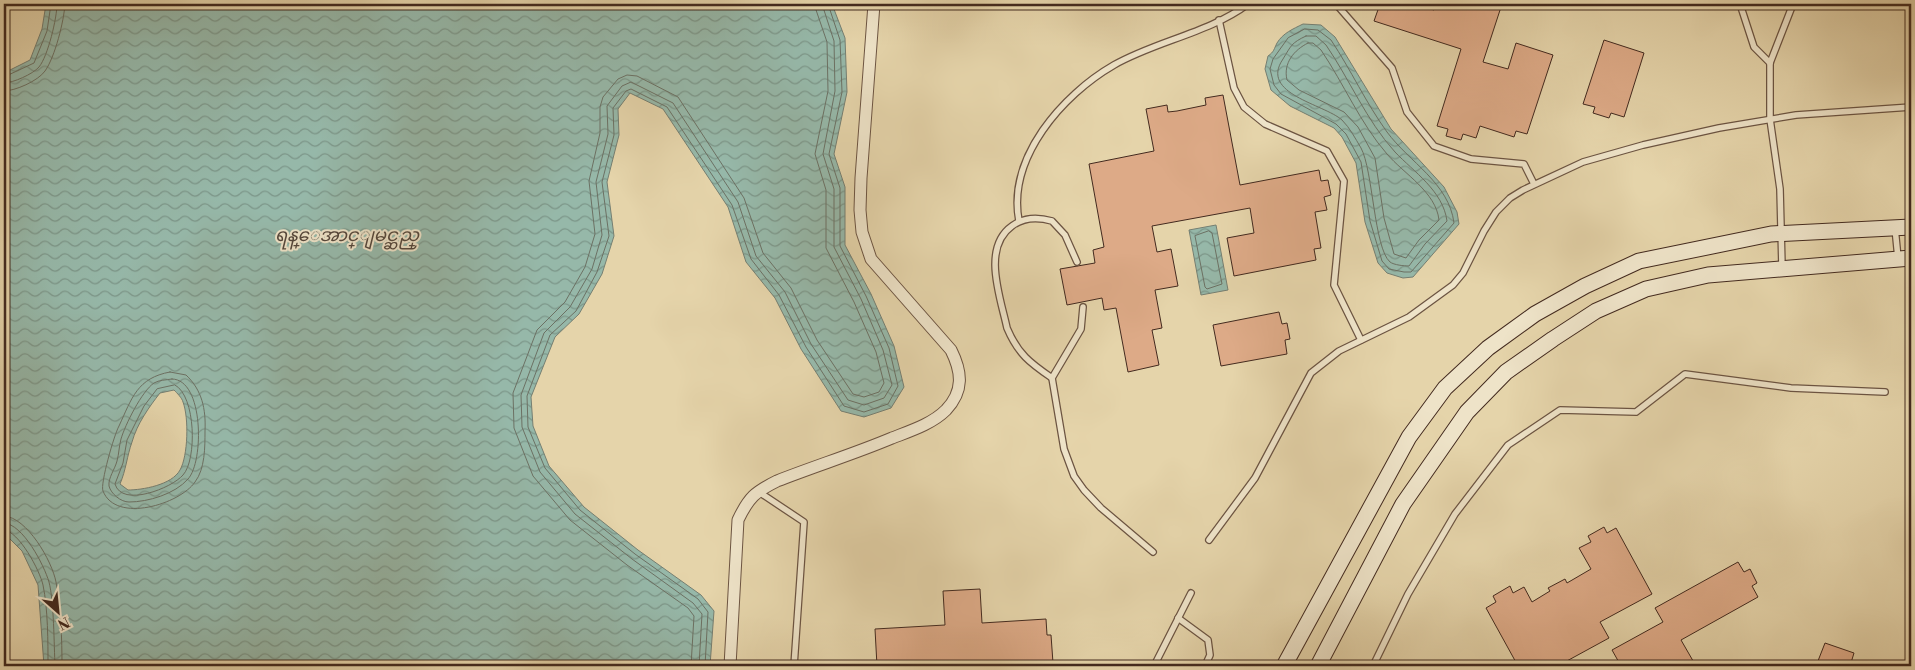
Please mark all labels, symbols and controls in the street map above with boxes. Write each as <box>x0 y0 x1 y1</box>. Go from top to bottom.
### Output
water label: ရန္ေအာင္ျမင္ဆည္ <box>275 224 420 250</box>
north arrow <box>32 588 82 638</box>
text: N <box>54 612 72 633</box>

